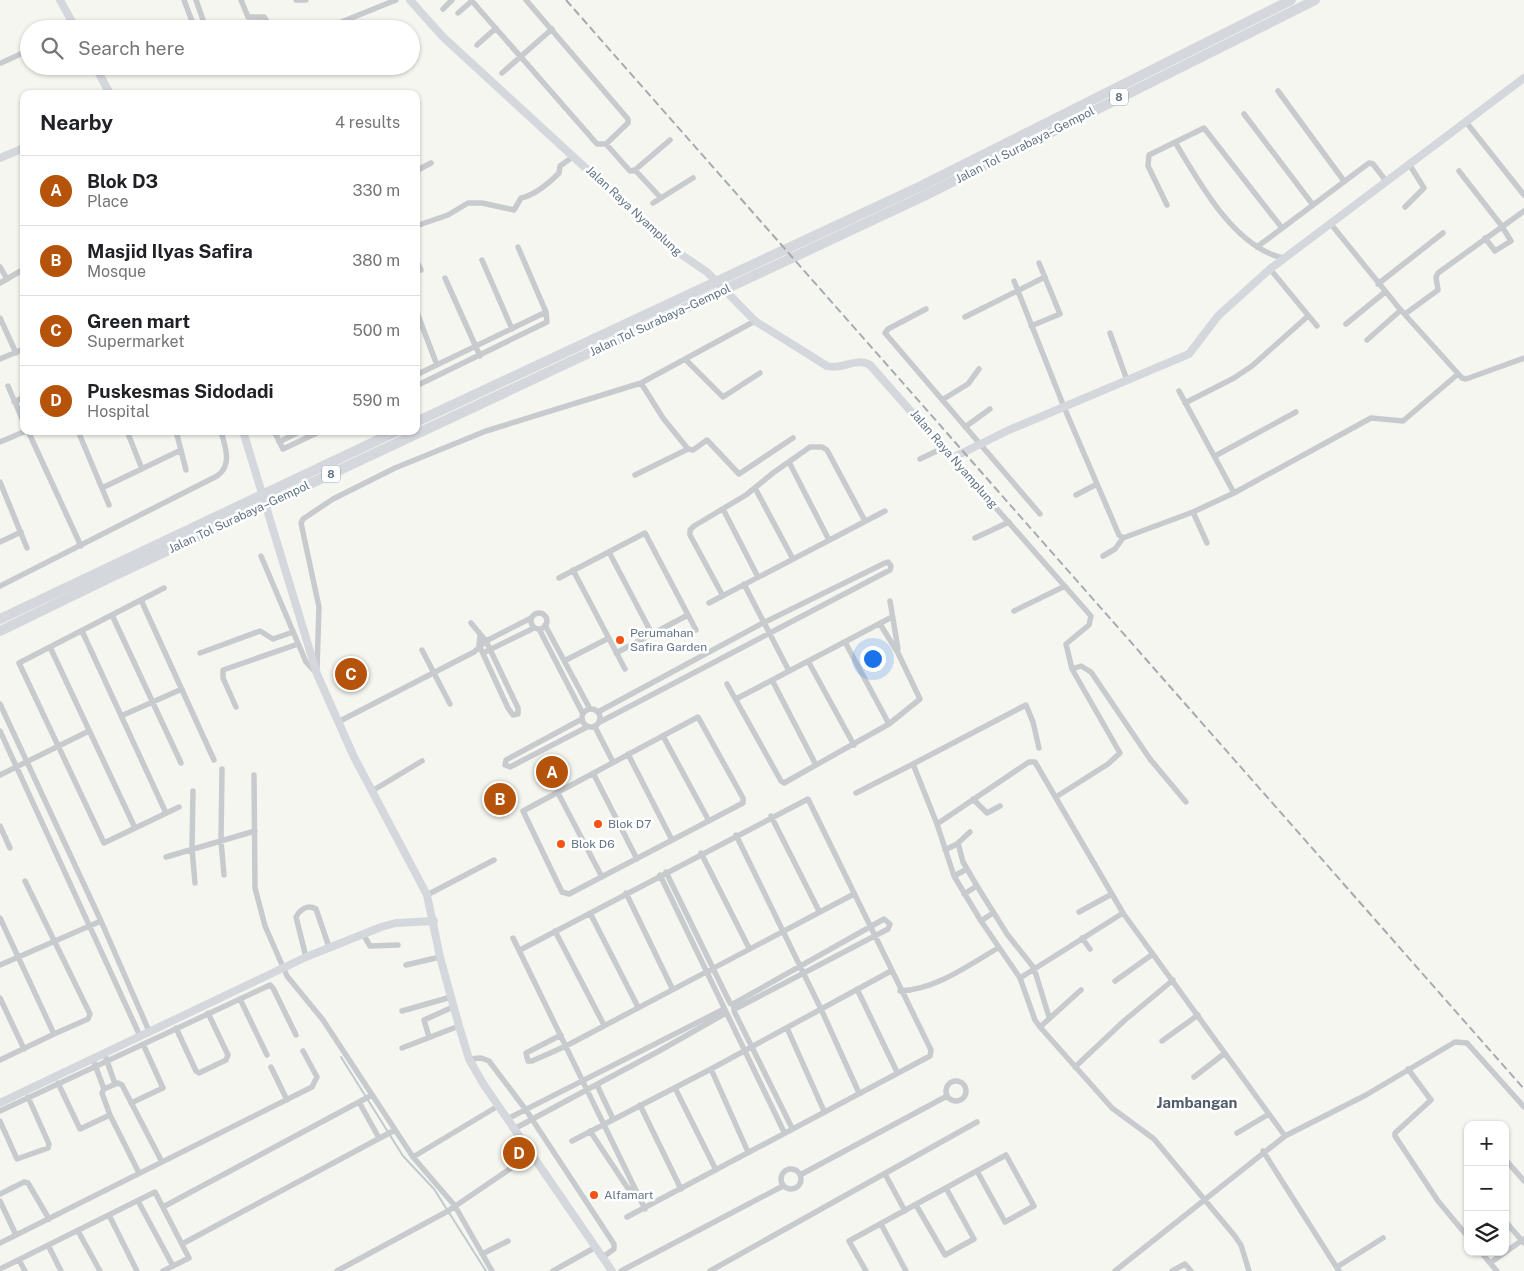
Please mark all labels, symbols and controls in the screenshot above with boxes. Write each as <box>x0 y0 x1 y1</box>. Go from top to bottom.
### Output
search box <box>20 20 420 75</box>
icon: search <box>38 34 66 62</box>
text: Search here <box>78 37 185 59</box>
road number: 8 <box>1110 88 1128 105</box>
street label: Jalan Tol Surabaya–Gempol <box>953 104 1097 186</box>
text: Nearby <box>40 110 113 135</box>
text: 4 results <box>335 113 400 132</box>
street label: Jalan Raya Nyamplung <box>583 163 685 259</box>
text: Blok D3 <box>87 170 158 192</box>
text: A <box>50 181 62 200</box>
text: 330 m <box>353 181 400 200</box>
text: Place <box>87 192 129 211</box>
text: Masjid Ilyas Safira <box>87 240 253 262</box>
text: B <box>51 251 61 270</box>
text: 380 m <box>352 251 400 270</box>
text: Mosque <box>87 262 146 281</box>
street label: Jalan Tol Surabaya–Gempol <box>587 281 733 359</box>
text: Green mart <box>87 310 190 332</box>
text: C <box>50 321 62 340</box>
text: 500 m <box>353 321 400 340</box>
text: Supermarket <box>87 332 184 351</box>
text: Puskesmas Sidodadi <box>87 380 274 402</box>
text: D <box>50 391 62 410</box>
text: 590 m <box>352 391 400 410</box>
text: Hospital <box>87 402 150 421</box>
street label: Jalan Raya Nyamplung <box>907 407 1001 511</box>
road number: 8 <box>322 466 340 482</box>
street label: Jalan Tol Surabaya–Gempol <box>166 478 312 556</box>
place label: Perumahan Safira Garden <box>630 626 707 654</box>
marker: Perumahan Safira Garden <box>614 634 626 646</box>
your location <box>860 646 886 672</box>
pin: C <box>335 655 367 693</box>
pin: A <box>536 753 568 791</box>
pin: B <box>484 780 516 818</box>
place label: Blok D7 <box>608 817 651 831</box>
marker: Blok D7 <box>592 818 604 830</box>
place label: Blok D6 <box>571 837 615 851</box>
marker: Blok D6 <box>555 838 567 850</box>
district label: Jambangan <box>1156 1094 1238 1111</box>
map controls <box>1464 1121 1509 1256</box>
button: + <box>1464 1121 1509 1166</box>
pin: D <box>503 1134 535 1172</box>
button: − <box>1464 1166 1509 1211</box>
place label: Alfamart <box>604 1188 654 1202</box>
marker: Alfamart <box>588 1189 600 1201</box>
button: layers <box>1464 1211 1509 1256</box>

